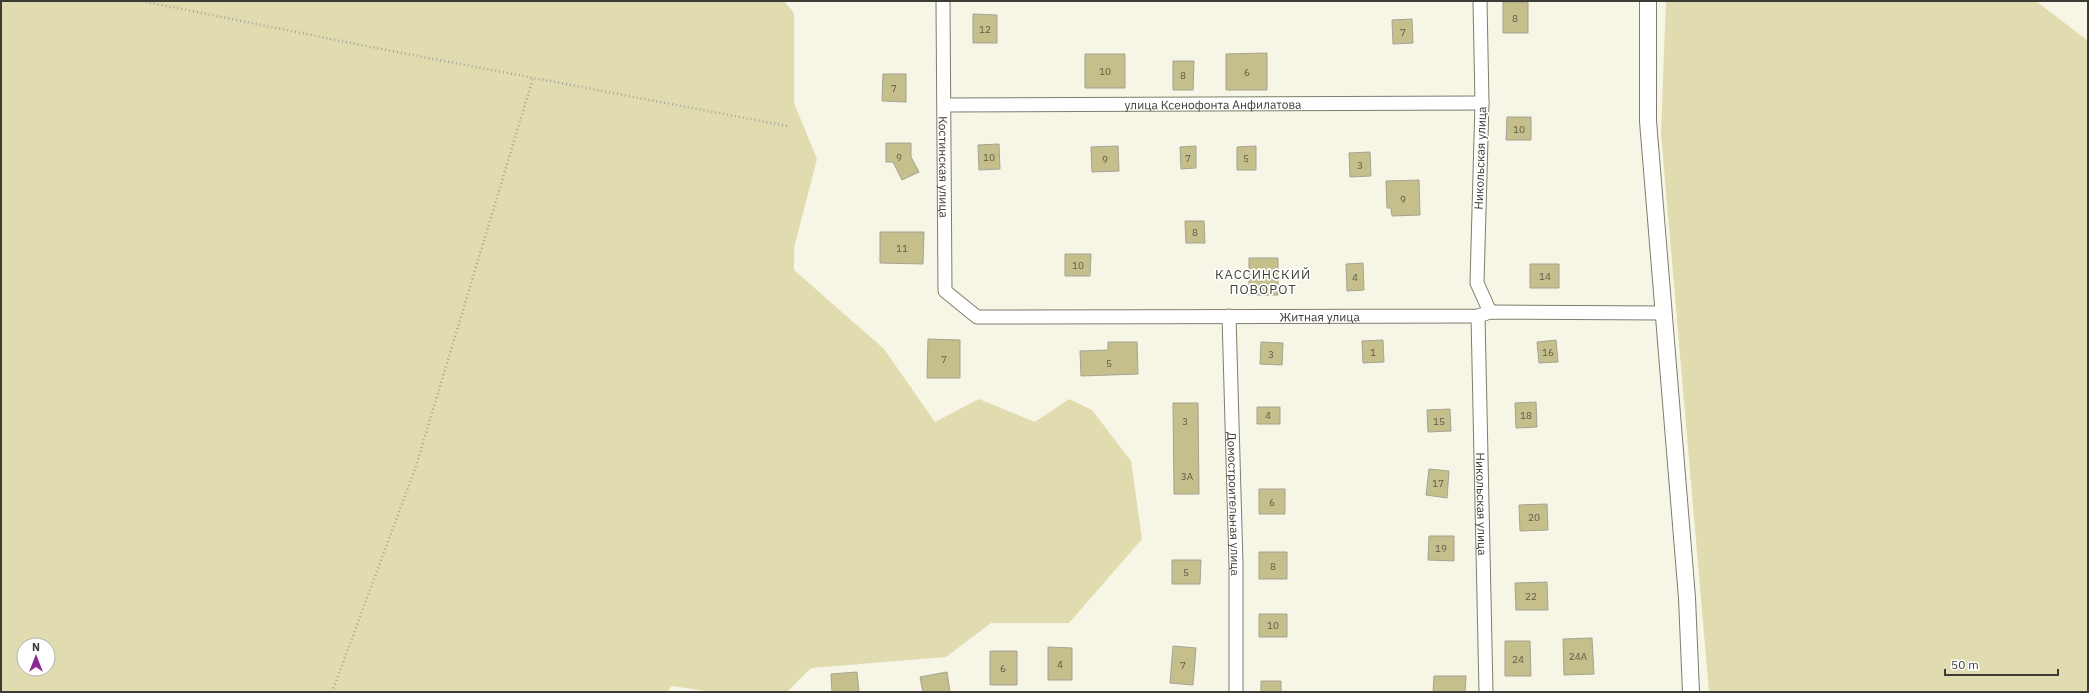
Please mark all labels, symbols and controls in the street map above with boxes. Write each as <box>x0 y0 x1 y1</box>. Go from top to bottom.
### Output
house number: 8 <box>1512 12 1518 25</box>
house number: 12 <box>979 23 991 36</box>
house number: 7 <box>1400 26 1406 39</box>
house number: 10 <box>1099 65 1111 78</box>
house number: 6 <box>1244 66 1250 79</box>
house number: 8 <box>1180 69 1186 82</box>
house number: 7 <box>891 82 897 95</box>
street label: улица Ксенофонта Анфилатова <box>1125 96 1302 112</box>
street label: Никольская улица <box>1471 106 1489 210</box>
street label: Костинская улица <box>936 116 952 219</box>
house number: 10 <box>1513 123 1525 136</box>
house number: 9 <box>896 151 902 164</box>
house number: 10 <box>983 151 995 164</box>
house number: 7 <box>1185 152 1191 165</box>
house number: 5 <box>1243 152 1249 165</box>
house number: 9 <box>1102 153 1108 166</box>
house number: 3 <box>1357 159 1363 172</box>
house number: 9 <box>1400 193 1406 206</box>
house number: 8 <box>1192 226 1198 239</box>
house number: 11 <box>896 242 908 255</box>
house number: 10 <box>1072 259 1084 272</box>
district label: КАССИНСКИЙ ПОВОРОТ <box>1215 266 1311 298</box>
house number: 14 <box>1539 270 1551 283</box>
house number: 4 <box>1352 271 1358 284</box>
street label: Житная улица <box>1280 309 1361 324</box>
house number: 1 <box>1370 346 1376 359</box>
house number: 16 <box>1542 346 1554 359</box>
house number: 3 <box>1268 348 1274 361</box>
house number: 7 <box>941 353 947 366</box>
house number: 5 <box>1106 357 1112 370</box>
house number: 4 <box>1265 409 1271 422</box>
house number: 18 <box>1520 409 1532 422</box>
house number: 3 <box>1182 415 1188 428</box>
house number: 15 <box>1433 415 1445 428</box>
street label: Домостроительная улица <box>1225 432 1244 577</box>
street label: Никольская улица <box>1473 452 1491 556</box>
house number: 3А <box>1181 470 1194 483</box>
house number: 17 <box>1432 477 1444 490</box>
house number: 6 <box>1269 496 1275 509</box>
house number: 20 <box>1528 511 1540 524</box>
house number: 19 <box>1435 542 1447 555</box>
house number: 8 <box>1270 560 1276 573</box>
house number: 5 <box>1183 566 1189 579</box>
house number: 22 <box>1525 590 1537 603</box>
house number: 10 <box>1267 619 1279 632</box>
north arrow <box>16 637 56 677</box>
text: N <box>32 640 40 654</box>
house number: 24А <box>1569 650 1588 663</box>
scale bar <box>1945 651 2058 677</box>
house number: 24 <box>1512 653 1524 666</box>
text: 50 m <box>1951 657 1979 672</box>
house number: 4 <box>1057 658 1063 671</box>
house number: 7 <box>1180 659 1186 672</box>
house number: 6 <box>1000 662 1006 675</box>

